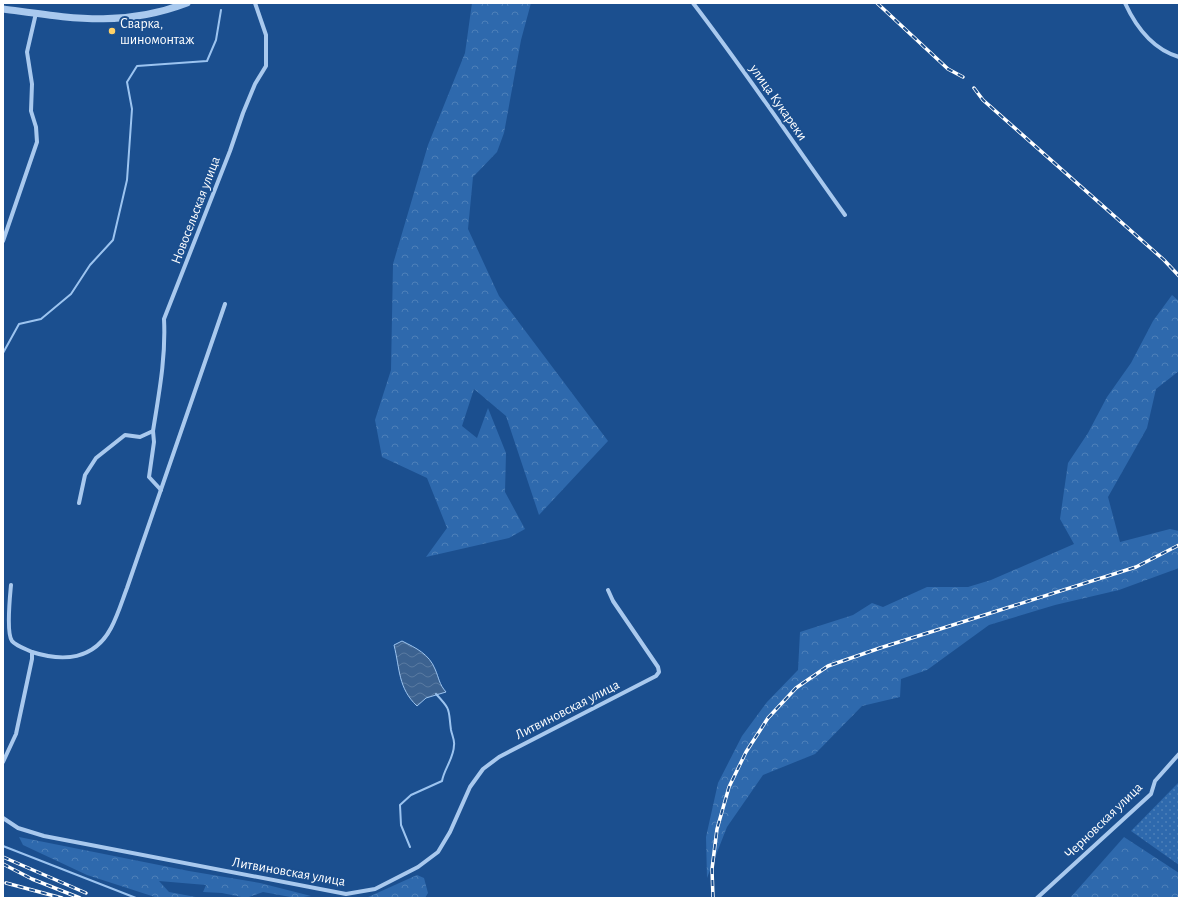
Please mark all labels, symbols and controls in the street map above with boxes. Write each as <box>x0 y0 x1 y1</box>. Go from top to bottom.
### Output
place label: Сварка, шиномонтаж <box>120 17 194 47</box>
marker: Сварка, шиномонтаж <box>107 26 117 36</box>
street label: улица Кукареки <box>746 61 810 143</box>
street label: Новосельская улица <box>169 154 223 266</box>
street label: Литвиновская улица <box>513 677 622 742</box>
street label: Черновская улица <box>1062 780 1146 861</box>
street label: Литвиновская улица <box>231 855 347 889</box>

